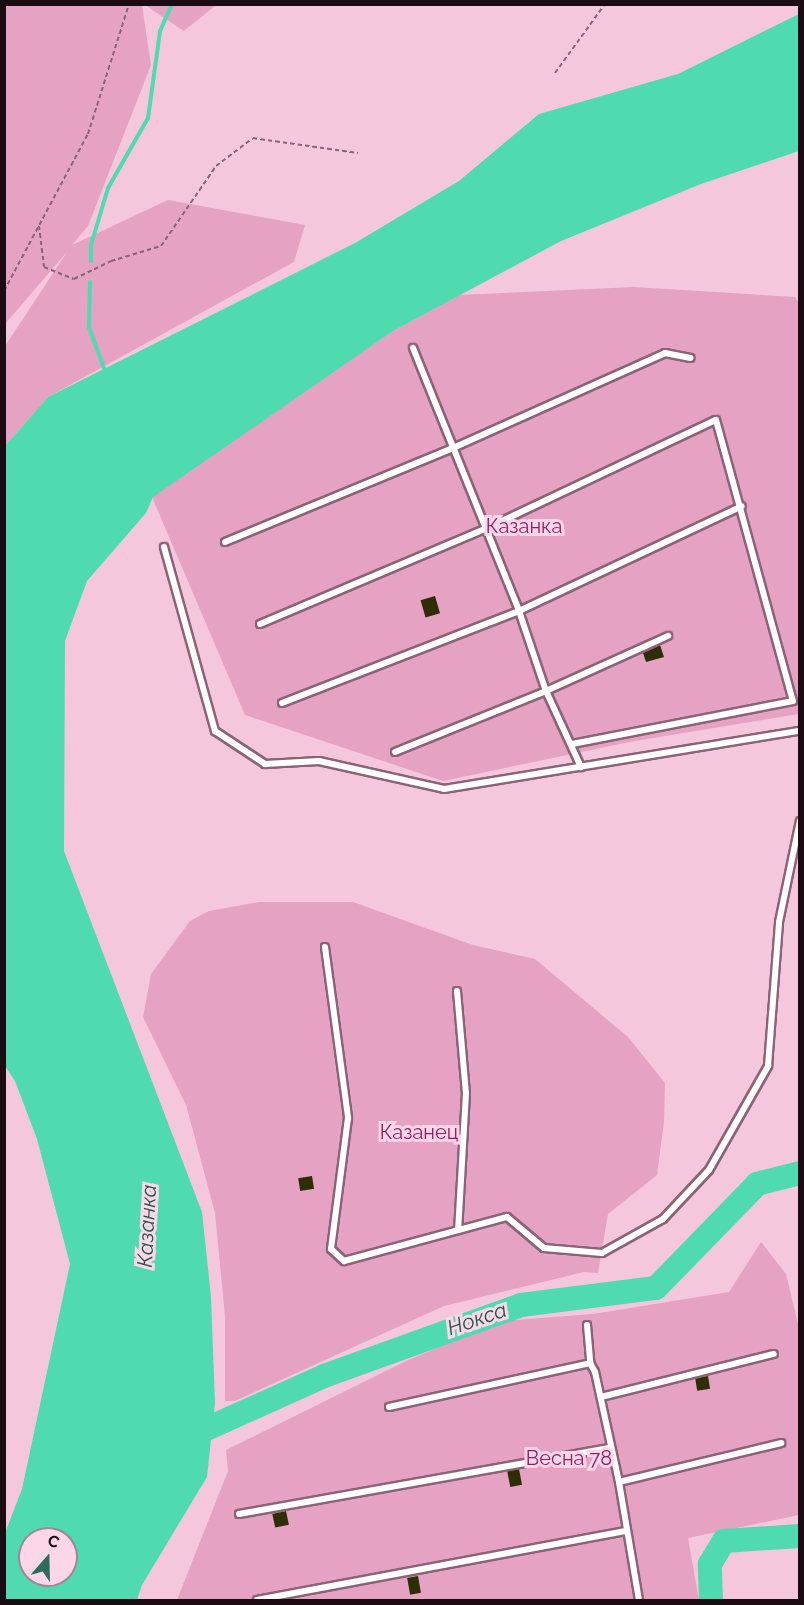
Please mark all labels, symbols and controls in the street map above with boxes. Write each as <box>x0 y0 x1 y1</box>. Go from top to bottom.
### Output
park label: Казанка <box>486 514 562 538</box>
park label: Казанец <box>380 1120 458 1144</box>
water label: Казанка <box>132 1184 162 1268</box>
water label: Нокса <box>444 1297 510 1341</box>
park label: Весна 78 <box>526 1446 612 1470</box>
north arrow <box>18 1527 78 1587</box>
text: С <box>45 1531 62 1552</box>

